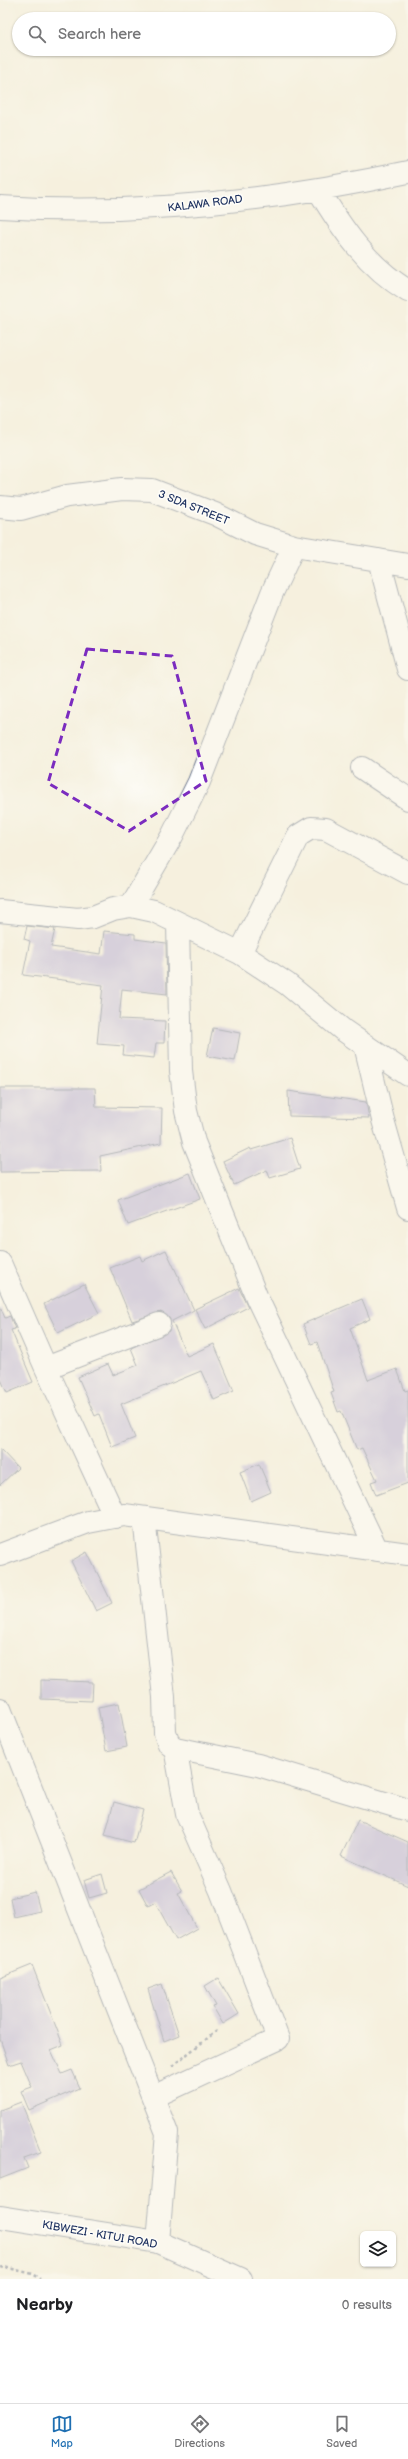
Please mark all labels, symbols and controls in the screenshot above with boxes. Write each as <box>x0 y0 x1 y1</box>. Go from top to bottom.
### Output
search box <box>12 12 396 56</box>
icon: search <box>26 23 48 45</box>
text: Search here <box>58 25 141 44</box>
street label: KALAWA ROAD <box>167 192 243 215</box>
street label: 3 SDA STREET <box>156 487 232 528</box>
street label: KIBWEZI - KITUI ROAD <box>41 2218 159 2251</box>
map controls <box>360 2231 396 2267</box>
button: layers <box>360 2231 396 2267</box>
text: Nearby <box>16 2295 73 2315</box>
text: 0 results <box>342 2297 392 2313</box>
tab: Map <box>51 2413 73 2450</box>
tab: Directions <box>174 2413 225 2450</box>
tab: Saved <box>326 2413 357 2450</box>

